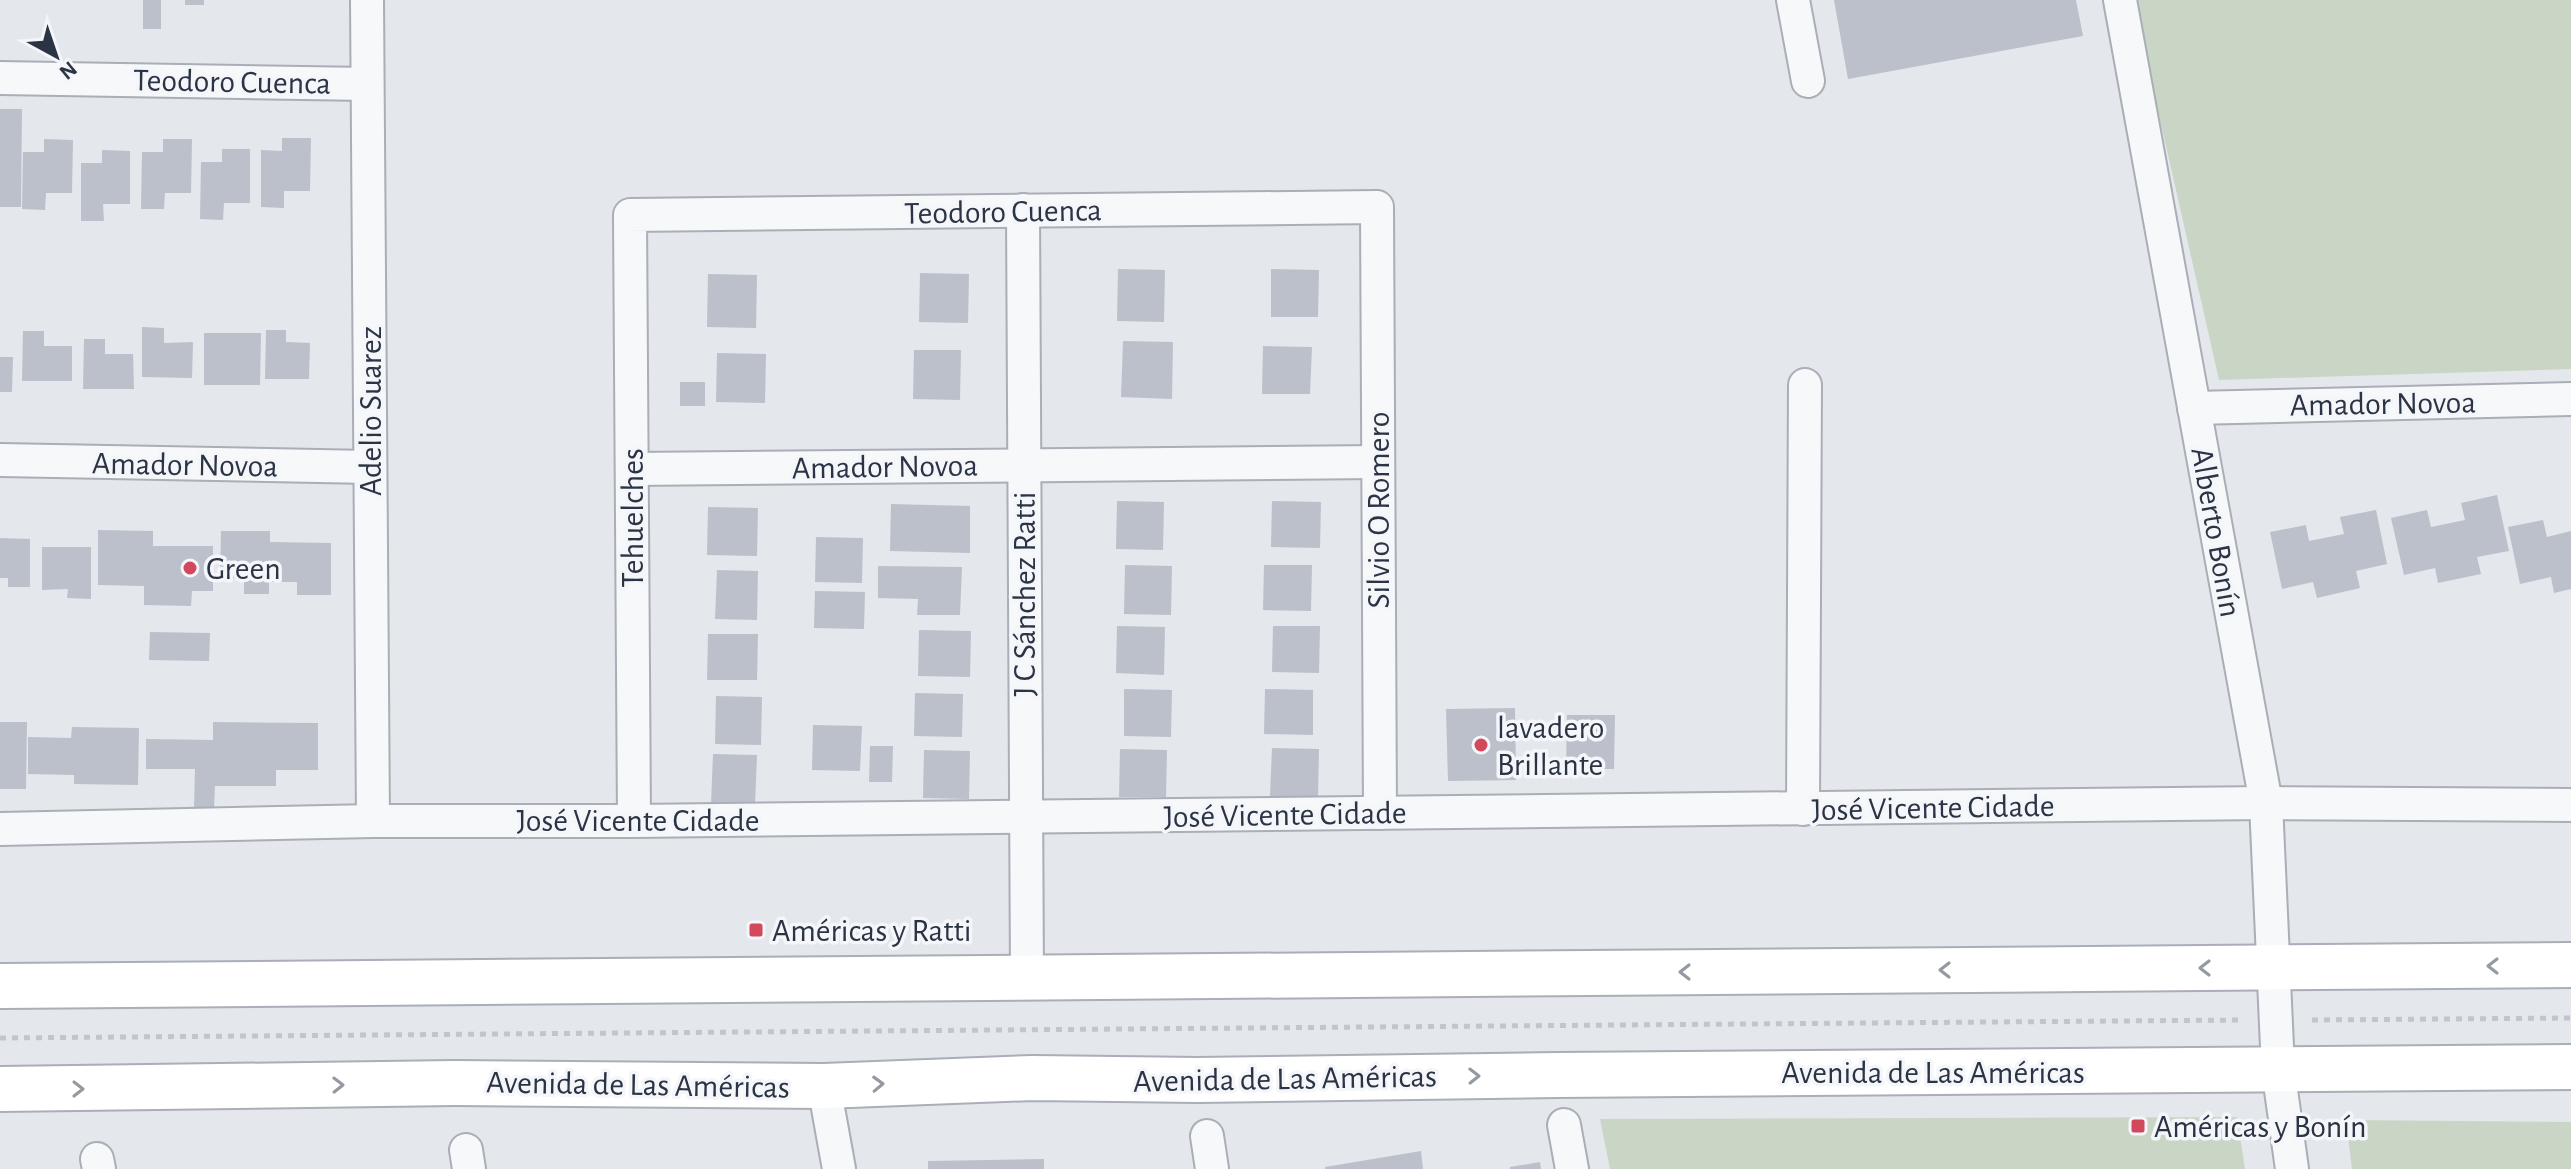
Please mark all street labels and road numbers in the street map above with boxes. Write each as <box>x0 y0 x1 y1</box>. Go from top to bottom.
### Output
street label: Teodoro Cuenca <box>133 64 331 100</box>
street label: Teodoro Cuenca <box>904 194 1102 230</box>
street label: Adelio Suarez <box>355 326 387 496</box>
street label: Amador Novoa <box>2290 386 2476 422</box>
street label: Silvio O Romero <box>1363 412 1395 608</box>
street label: Alberto Bonín <box>2185 445 2247 620</box>
street label: Amador Novoa <box>92 447 278 483</box>
street label: Tehuelches <box>617 448 649 588</box>
street label: Amador Novoa <box>792 449 978 485</box>
street label: J C Sánchez Ratti <box>1009 492 1041 696</box>
street label: José Vicente Cidade <box>1811 790 2055 826</box>
street label: José Vicente Cidade <box>1163 797 1407 833</box>
street label: José Vicente Cidade <box>516 805 760 837</box>
street label: Avenida de Las Américas <box>1781 1057 2085 1089</box>
street label: Avenida de Las Américas <box>1133 1060 1437 1098</box>
street label: Avenida de Las Américas <box>486 1066 790 1104</box>

